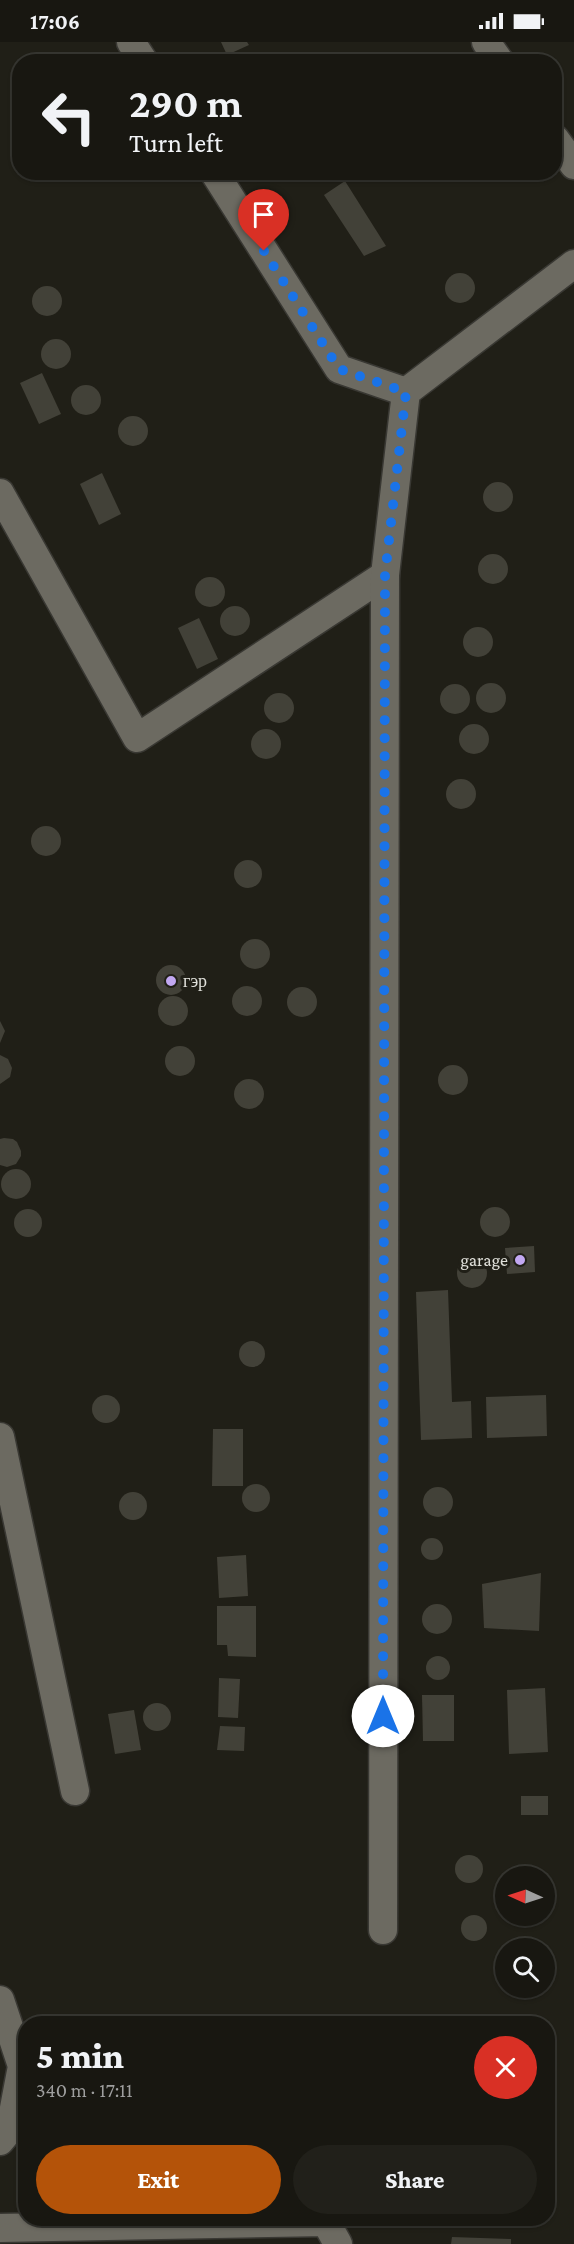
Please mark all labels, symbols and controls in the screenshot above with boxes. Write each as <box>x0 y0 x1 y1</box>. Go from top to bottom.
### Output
text: 17:06 <box>30 9 80 34</box>
icon: left <box>30 78 108 156</box>
text: 290 m <box>129 79 242 126</box>
text: Turn left <box>129 128 223 158</box>
pin <box>238 189 289 251</box>
icon: arrive <box>247 198 280 231</box>
place label: гэр <box>183 971 207 991</box>
marker: гэр <box>164 974 178 988</box>
place label: garage <box>460 1250 508 1270</box>
marker: garage <box>513 1253 527 1267</box>
position arrow <box>351 1684 415 1748</box>
north arrow <box>495 1866 555 1926</box>
map controls <box>495 1866 555 1998</box>
button: search <box>495 1938 555 1998</box>
text: 5 min <box>36 2036 124 2076</box>
button: close <box>474 2036 537 2099</box>
text: 340 m · 17:11 <box>36 2079 133 2101</box>
button: Exit <box>36 2145 281 2214</box>
button: Share <box>293 2145 537 2214</box>

